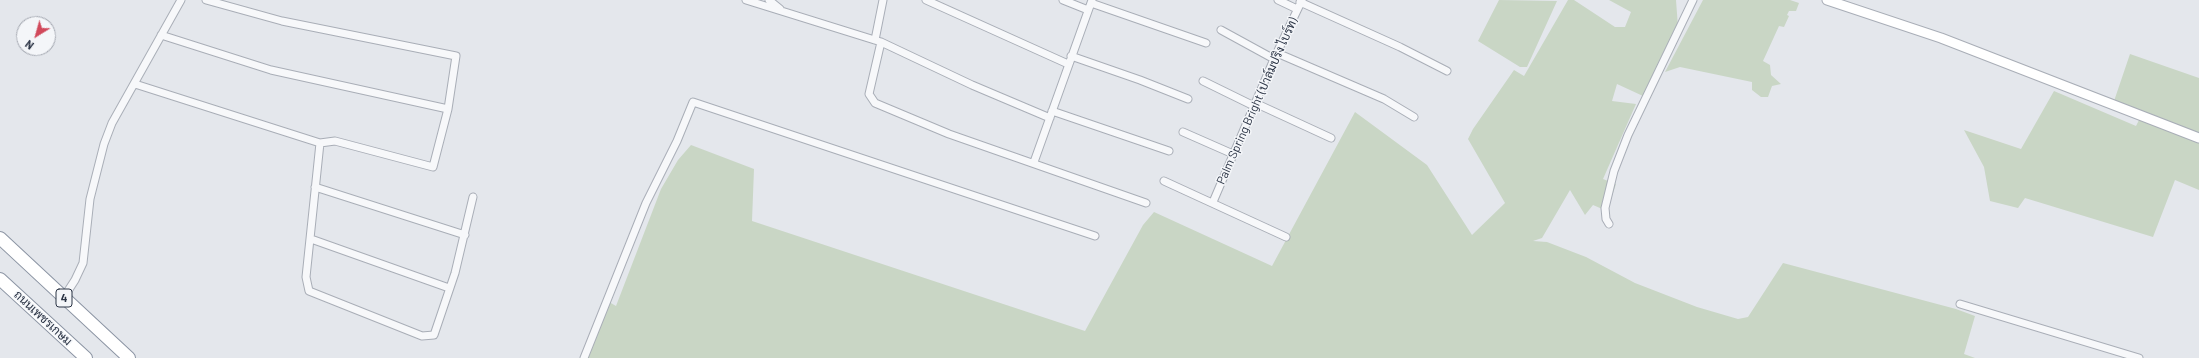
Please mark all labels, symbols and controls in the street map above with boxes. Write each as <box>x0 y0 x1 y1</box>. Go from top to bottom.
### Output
street label: Palm Spring Bright (ปาล์มปริง ไบร์ท) <box>1214 15 1300 187</box>
north arrow <box>16 16 56 56</box>
text: N <box>22 38 36 53</box>
street label: ถนนเพชรเกษม <box>11 288 75 348</box>
road number: 4 <box>56 289 72 307</box>

